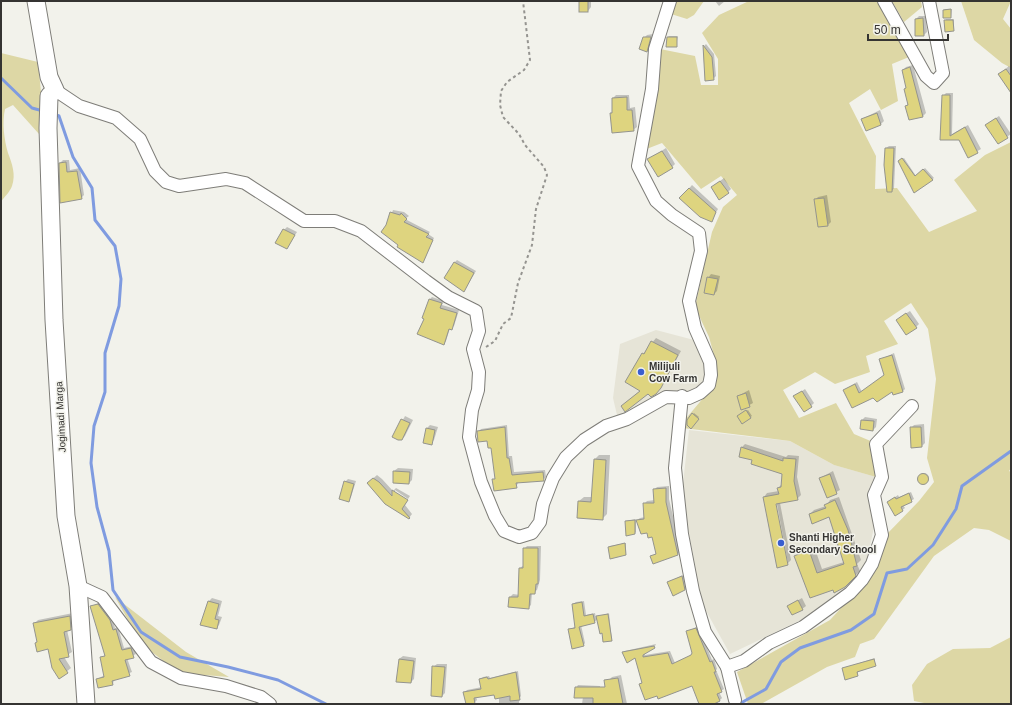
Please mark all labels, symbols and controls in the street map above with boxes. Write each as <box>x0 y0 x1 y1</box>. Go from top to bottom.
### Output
scale bar <box>868 16 948 42</box>
text: 50 m <box>874 23 901 37</box>
place label: Milijuli Cow Farm <box>649 361 697 384</box>
marker: Milijuli Cow Farm <box>636 367 646 377</box>
street label: Jogimadi Marga <box>53 381 68 453</box>
place label: Shanti Higher Secondary School <box>789 532 876 555</box>
marker: Shanti Higher Secondary School <box>776 538 786 548</box>

